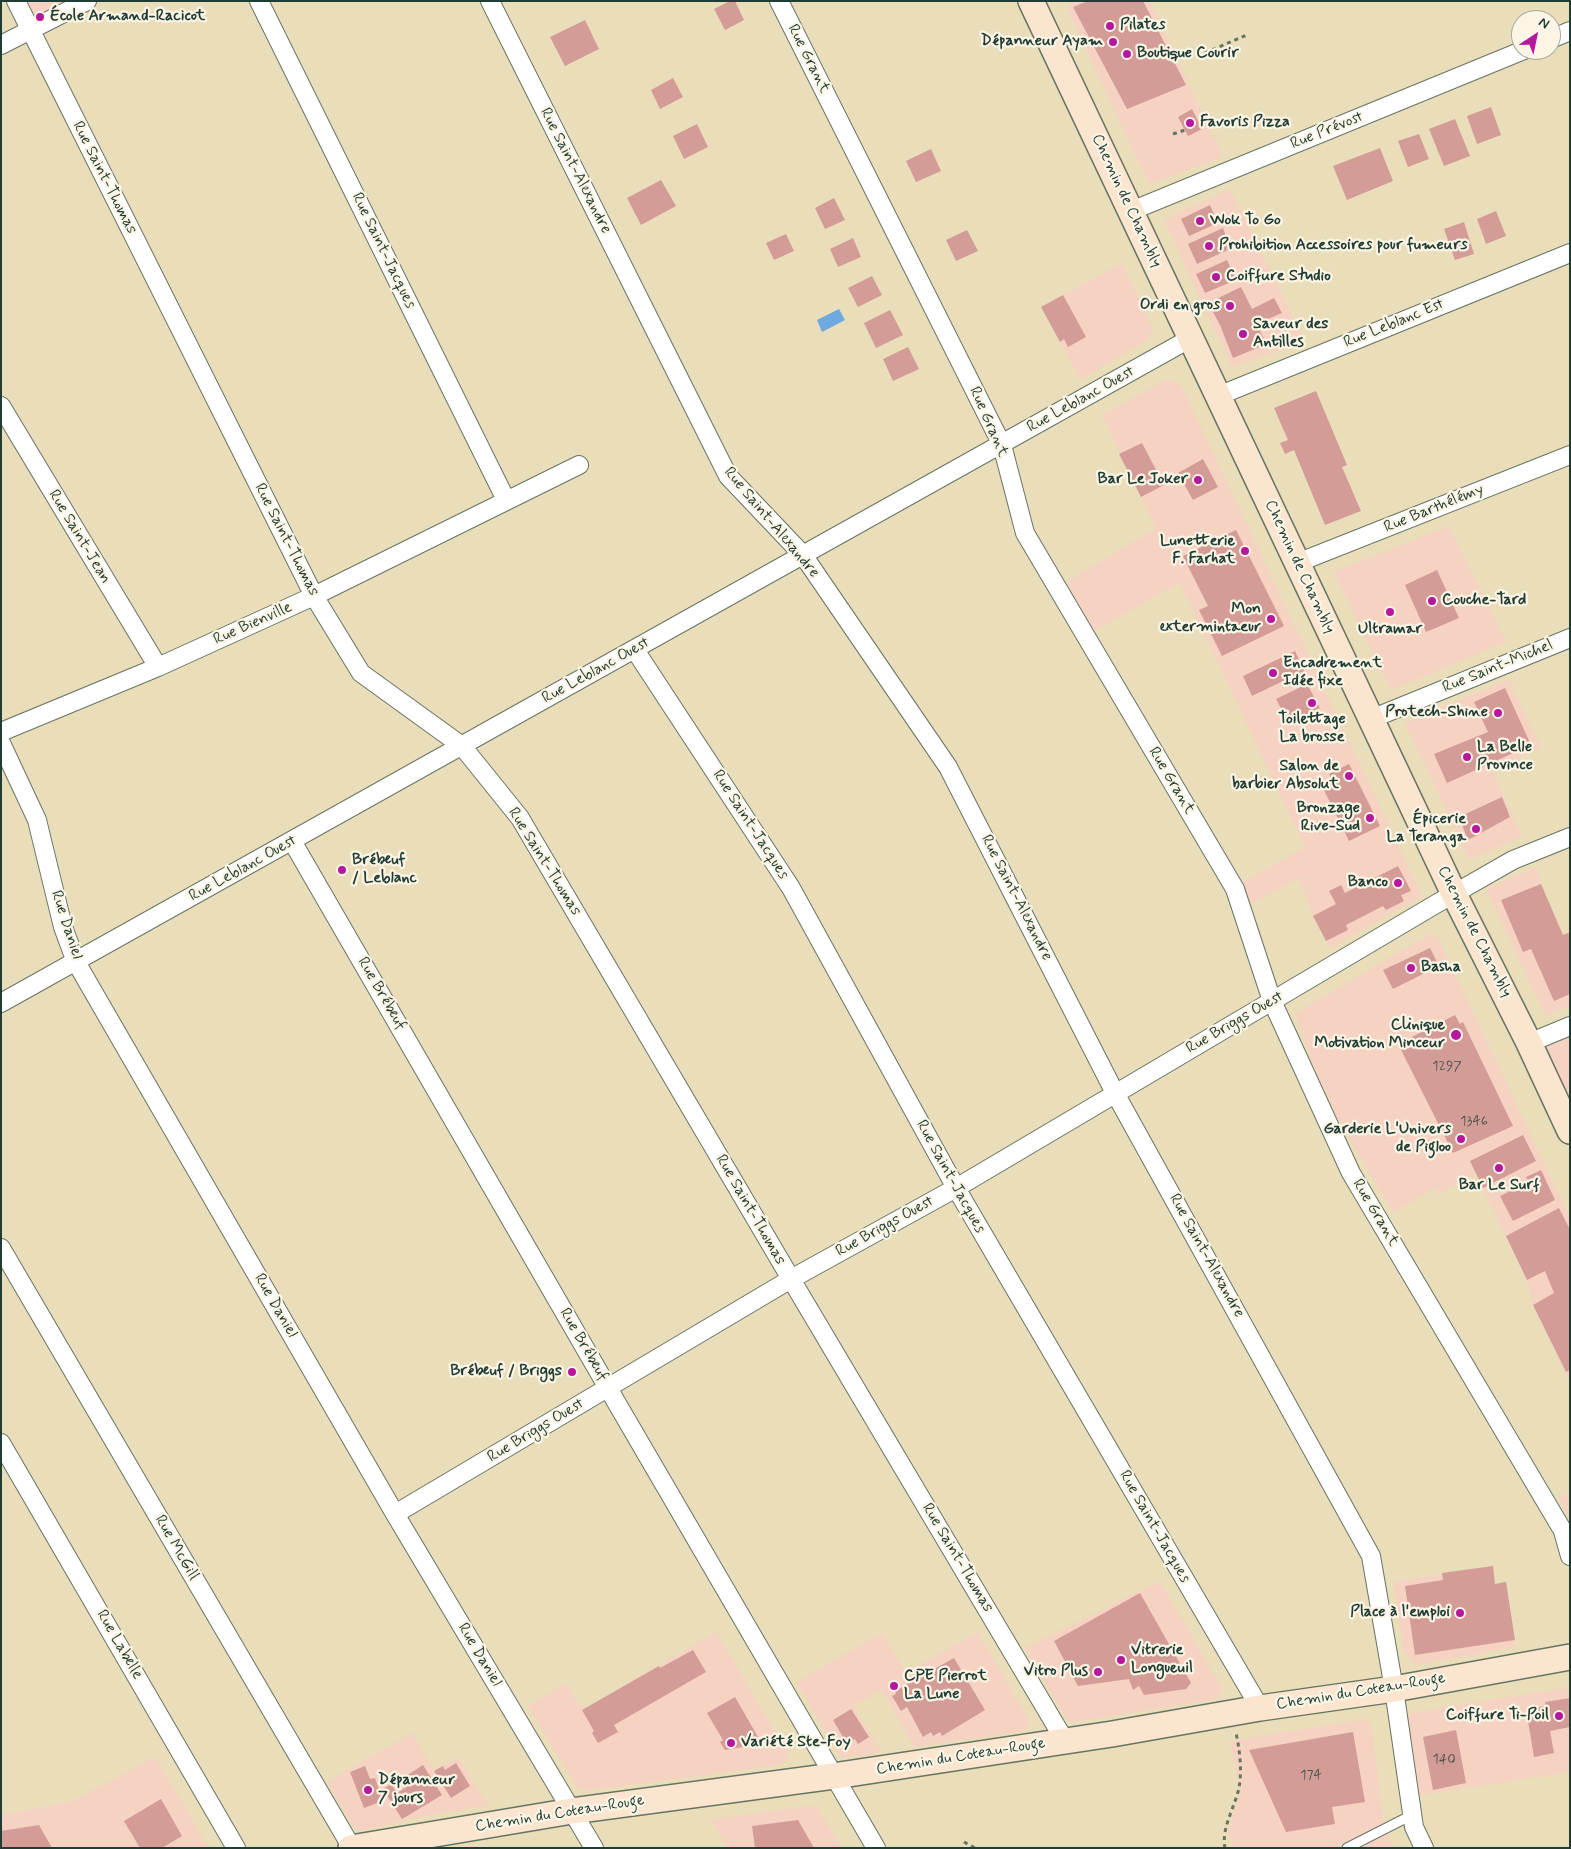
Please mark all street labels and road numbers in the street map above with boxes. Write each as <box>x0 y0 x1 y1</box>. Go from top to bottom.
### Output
street label: Rue Grant <box>782 21 834 97</box>
street label: Rue Saint-Alexandre <box>535 105 615 237</box>
street label: Rue Prévost <box>1288 108 1366 154</box>
street label: Rue Saint-Thomas <box>67 118 141 238</box>
street label: Chemin de Chambly <box>1087 131 1165 271</box>
street label: Rue Saint-Jacques <box>347 190 419 312</box>
street label: Rue Leblanc Est <box>1341 295 1447 353</box>
street label: Rue Leblanc Ouest <box>1024 363 1138 437</box>
street label: Rue Grant <box>964 384 1012 460</box>
street label: Rue Saint-Alexandre <box>719 464 823 582</box>
street label: Rue Saint-Thomas <box>249 480 323 600</box>
street label: Rue Barthélémy <box>1381 480 1487 538</box>
street label: Rue Saint-Jean <box>43 486 115 588</box>
street label: Chemin de Chambly <box>1260 497 1338 637</box>
street label: Rue Bienville <box>211 598 295 650</box>
street label: Rue Leblanc Ouest <box>539 634 653 708</box>
street label: Rue Saint-Michel <box>1440 636 1556 698</box>
street label: Rue Grant <box>1143 744 1199 818</box>
street label: Rue Saint-Jacques <box>707 767 793 883</box>
street label: Rue Saint-Thomas <box>503 804 585 920</box>
street label: Rue Leblanc Ouest <box>186 832 300 906</box>
street label: Rue Saint-Alexandre <box>976 832 1056 964</box>
street label: Chemin de Chambly <box>1433 863 1515 1001</box>
street label: Rue Daniel <box>46 888 86 962</box>
street label: Rue Brébeuf <box>352 954 410 1034</box>
street label: Rue Briggs Ouest <box>1183 987 1287 1059</box>
street label: Rue Saint-Jacques <box>911 1117 989 1237</box>
street label: Rue Saint-Thomas <box>711 1152 789 1268</box>
street label: Rue Grant <box>1347 1176 1403 1250</box>
street label: Rue Saint-Alexandre <box>1164 1191 1248 1321</box>
street label: Rue Briggs Ouest <box>833 1192 937 1262</box>
street label: Rue Daniel <box>249 1271 301 1341</box>
street label: Rue Brébeuf <box>554 1305 612 1385</box>
street label: Rue Briggs Ouest <box>484 1395 588 1467</box>
street label: Rue Saint-Jacques <box>1114 1467 1194 1587</box>
street label: Rue Saint-Thomas <box>917 1500 997 1616</box>
street label: Rue McGill <box>150 1512 202 1584</box>
street label: Rue Labelle <box>91 1607 147 1683</box>
street label: Rue Daniel <box>453 1620 505 1690</box>
street label: Chemin du Coteau-Rouge <box>1275 1669 1447 1715</box>
street label: Chemin du Coteau-Rouge <box>875 1734 1047 1780</box>
street label: Chemin du Coteau-Rouge <box>474 1791 646 1837</box>

